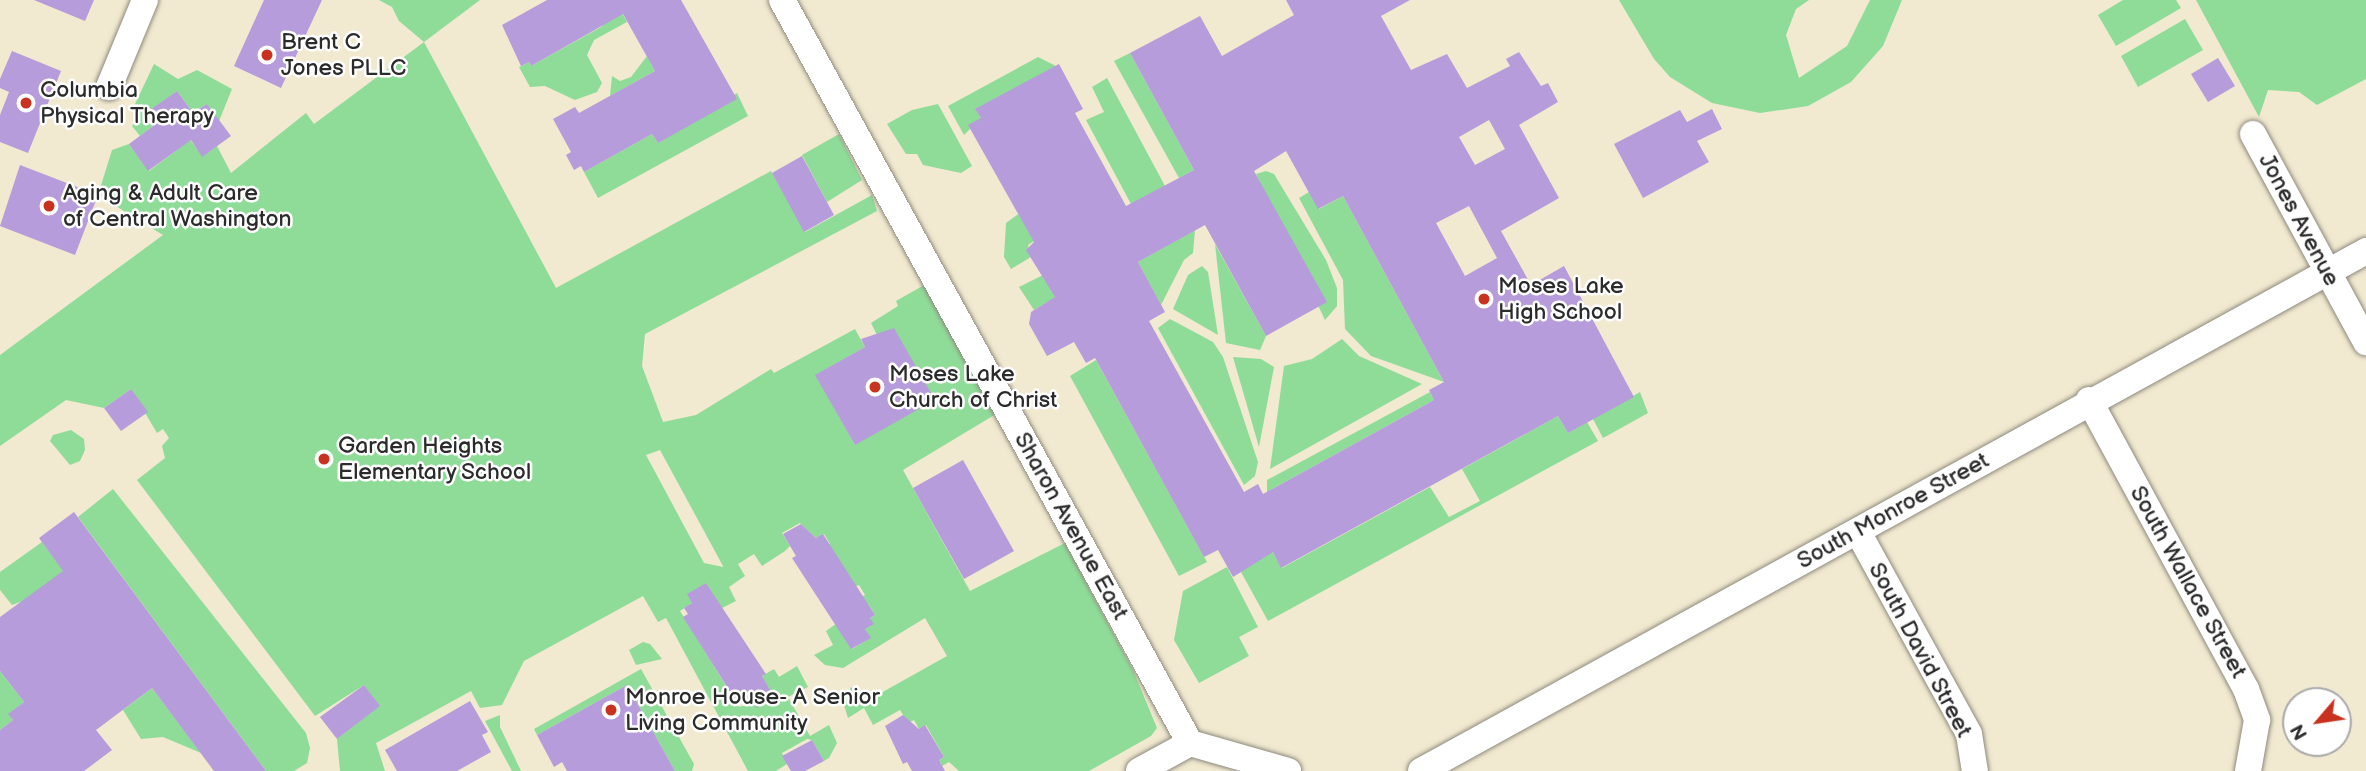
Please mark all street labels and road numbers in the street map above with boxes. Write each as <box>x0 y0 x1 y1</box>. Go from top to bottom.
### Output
street label: Jones Avenue <box>2253 149 2345 291</box>
street label: Sharon Avenue East <box>1008 428 1134 624</box>
street label: South Monroe Street <box>1792 447 1994 575</box>
street label: South Wallace Street <box>2123 481 2253 683</box>
street label: South David Street <box>1862 558 1978 742</box>

